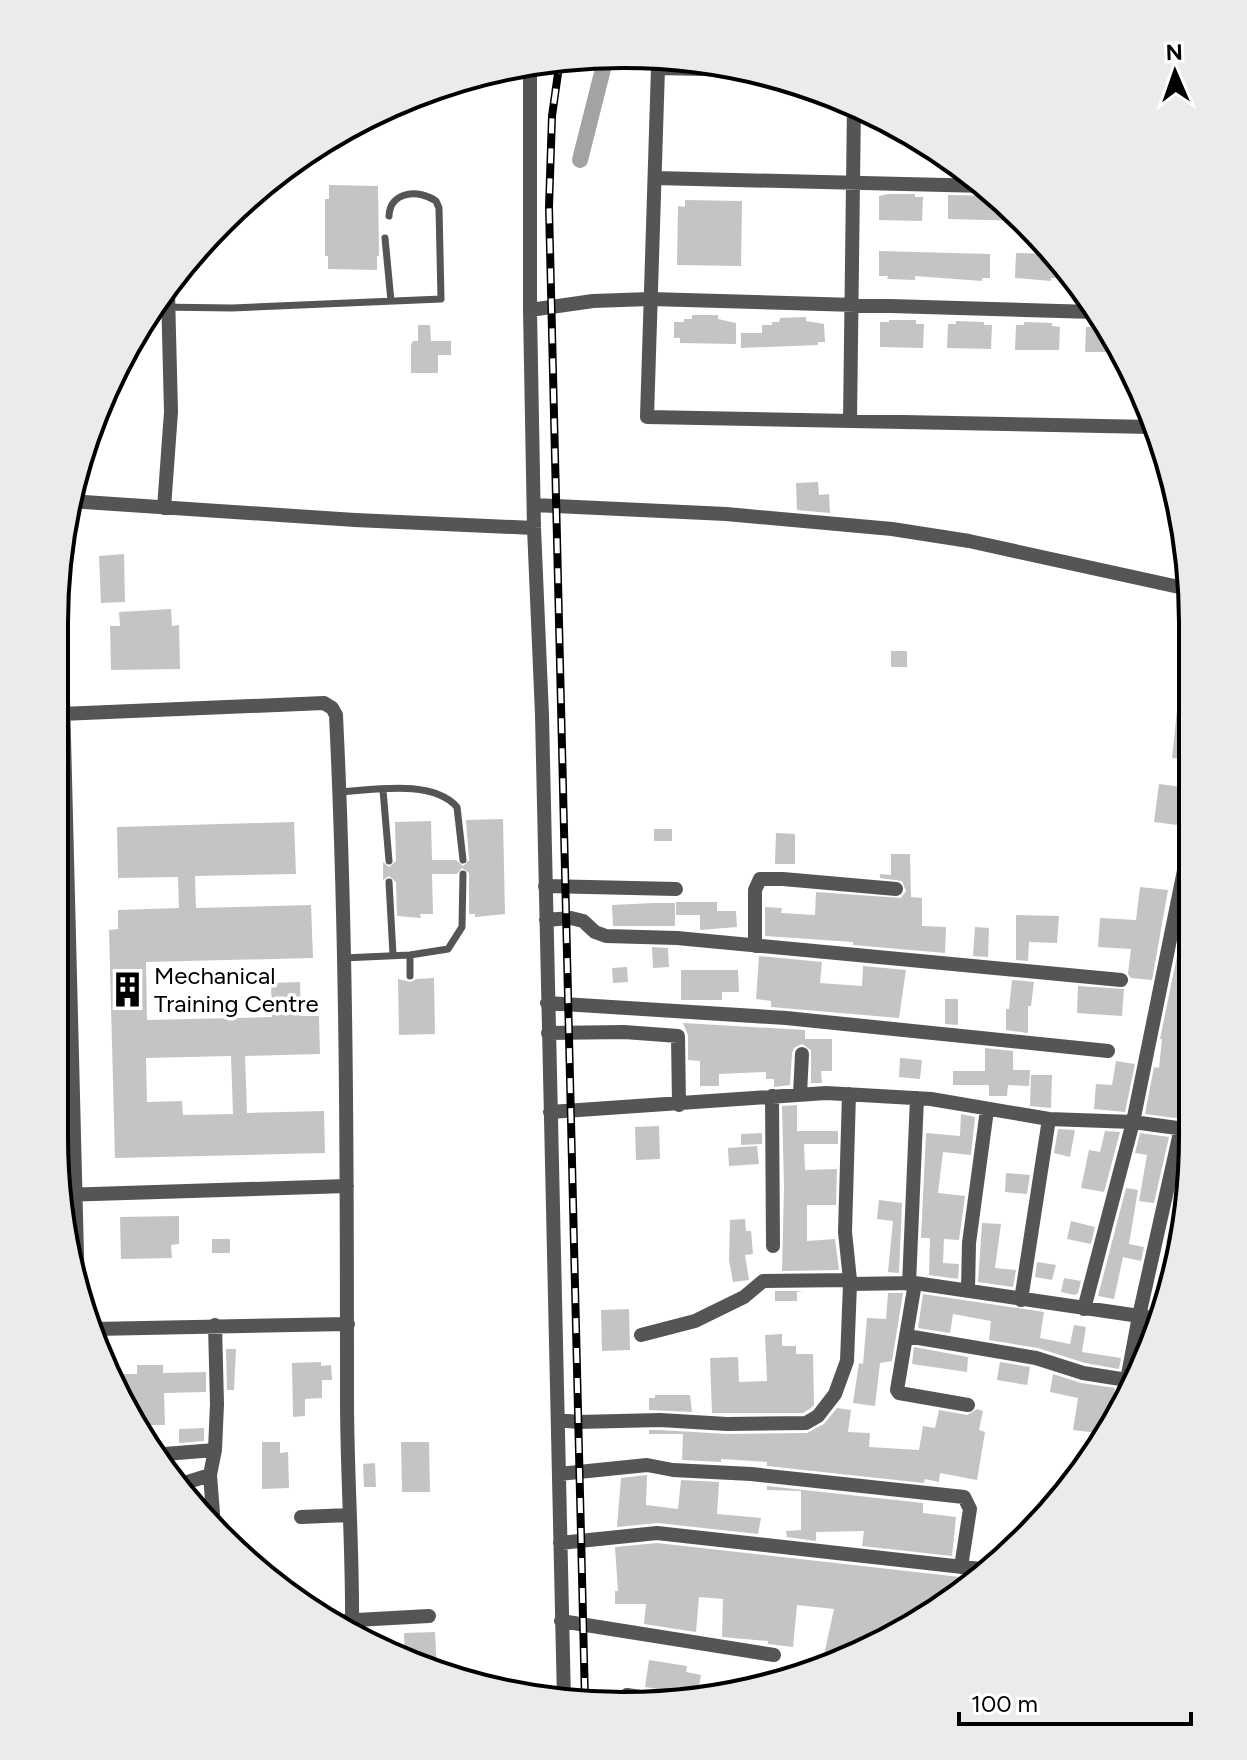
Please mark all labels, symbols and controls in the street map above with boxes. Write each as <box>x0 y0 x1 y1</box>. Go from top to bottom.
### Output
north arrow <box>1135 32 1215 112</box>
text: N <box>1165 39 1183 66</box>
place label: Mechanical Training Centre <box>154 961 319 1018</box>
building icon: Mechanical Training Centre <box>109 970 147 1008</box>
scale bar <box>959 1676 1191 1726</box>
text: 100 m <box>971 1689 1038 1718</box>

